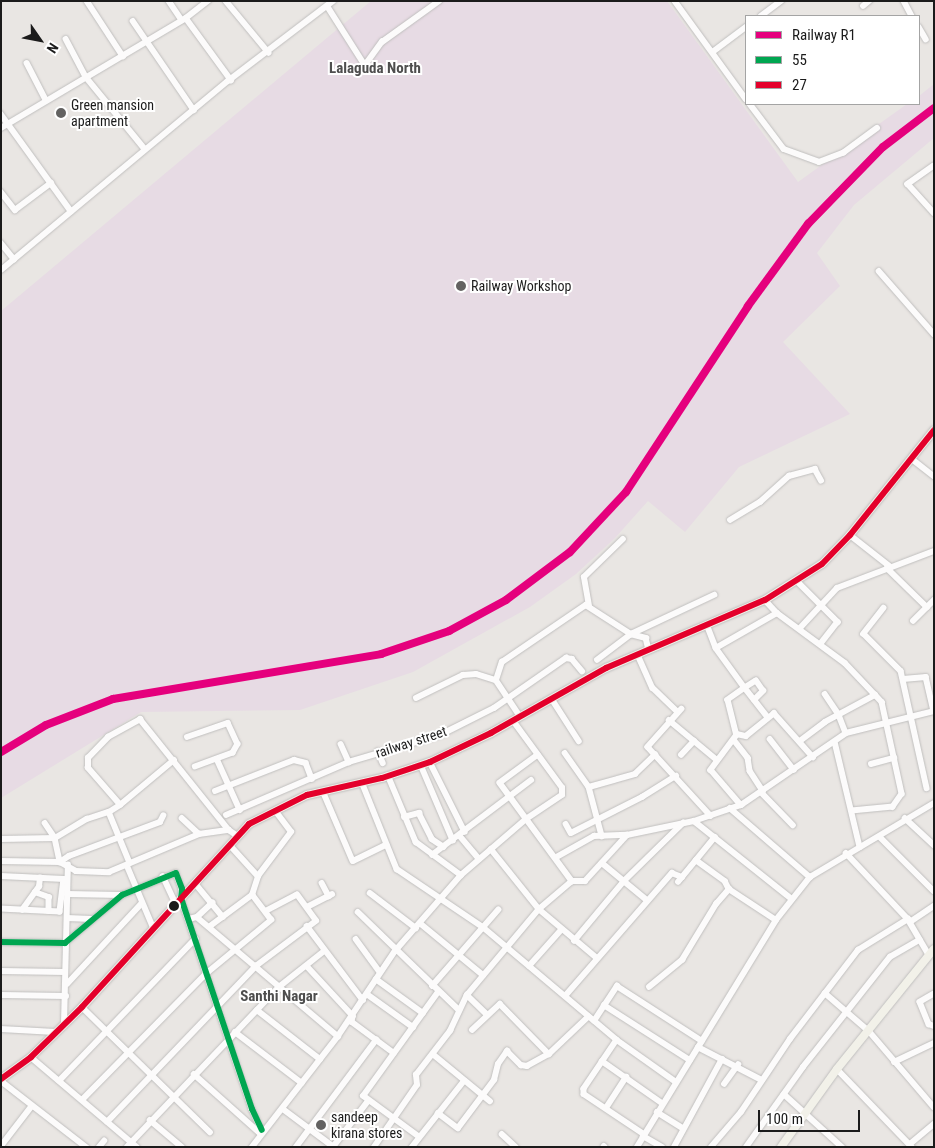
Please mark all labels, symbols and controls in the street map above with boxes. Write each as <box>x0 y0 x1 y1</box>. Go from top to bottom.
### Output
north arrow <box>15 15 65 65</box>
legend <box>745 15 920 105</box>
text: Railway R1 <box>792 26 856 44</box>
text: N <box>44 40 62 56</box>
text: 55 <box>792 51 807 69</box>
district label: Lalaguda North <box>329 60 421 78</box>
text: 27 <box>792 76 807 94</box>
place label: Green mansion apartment <box>71 97 154 130</box>
marker: Green mansion apartment <box>55 107 67 119</box>
place label: Railway Workshop <box>471 278 571 294</box>
marker: Railway Workshop <box>455 280 467 292</box>
street label: railway street <box>373 723 449 761</box>
unlabelled marker <box>169 901 179 911</box>
district label: Santhi Nagar <box>240 988 318 1006</box>
scale bar <box>760 1100 862 1132</box>
place label: sandeep kirana stores <box>331 1109 402 1142</box>
text: 100 m <box>766 1110 803 1128</box>
marker: sandeep kirana stores <box>315 1119 327 1131</box>

